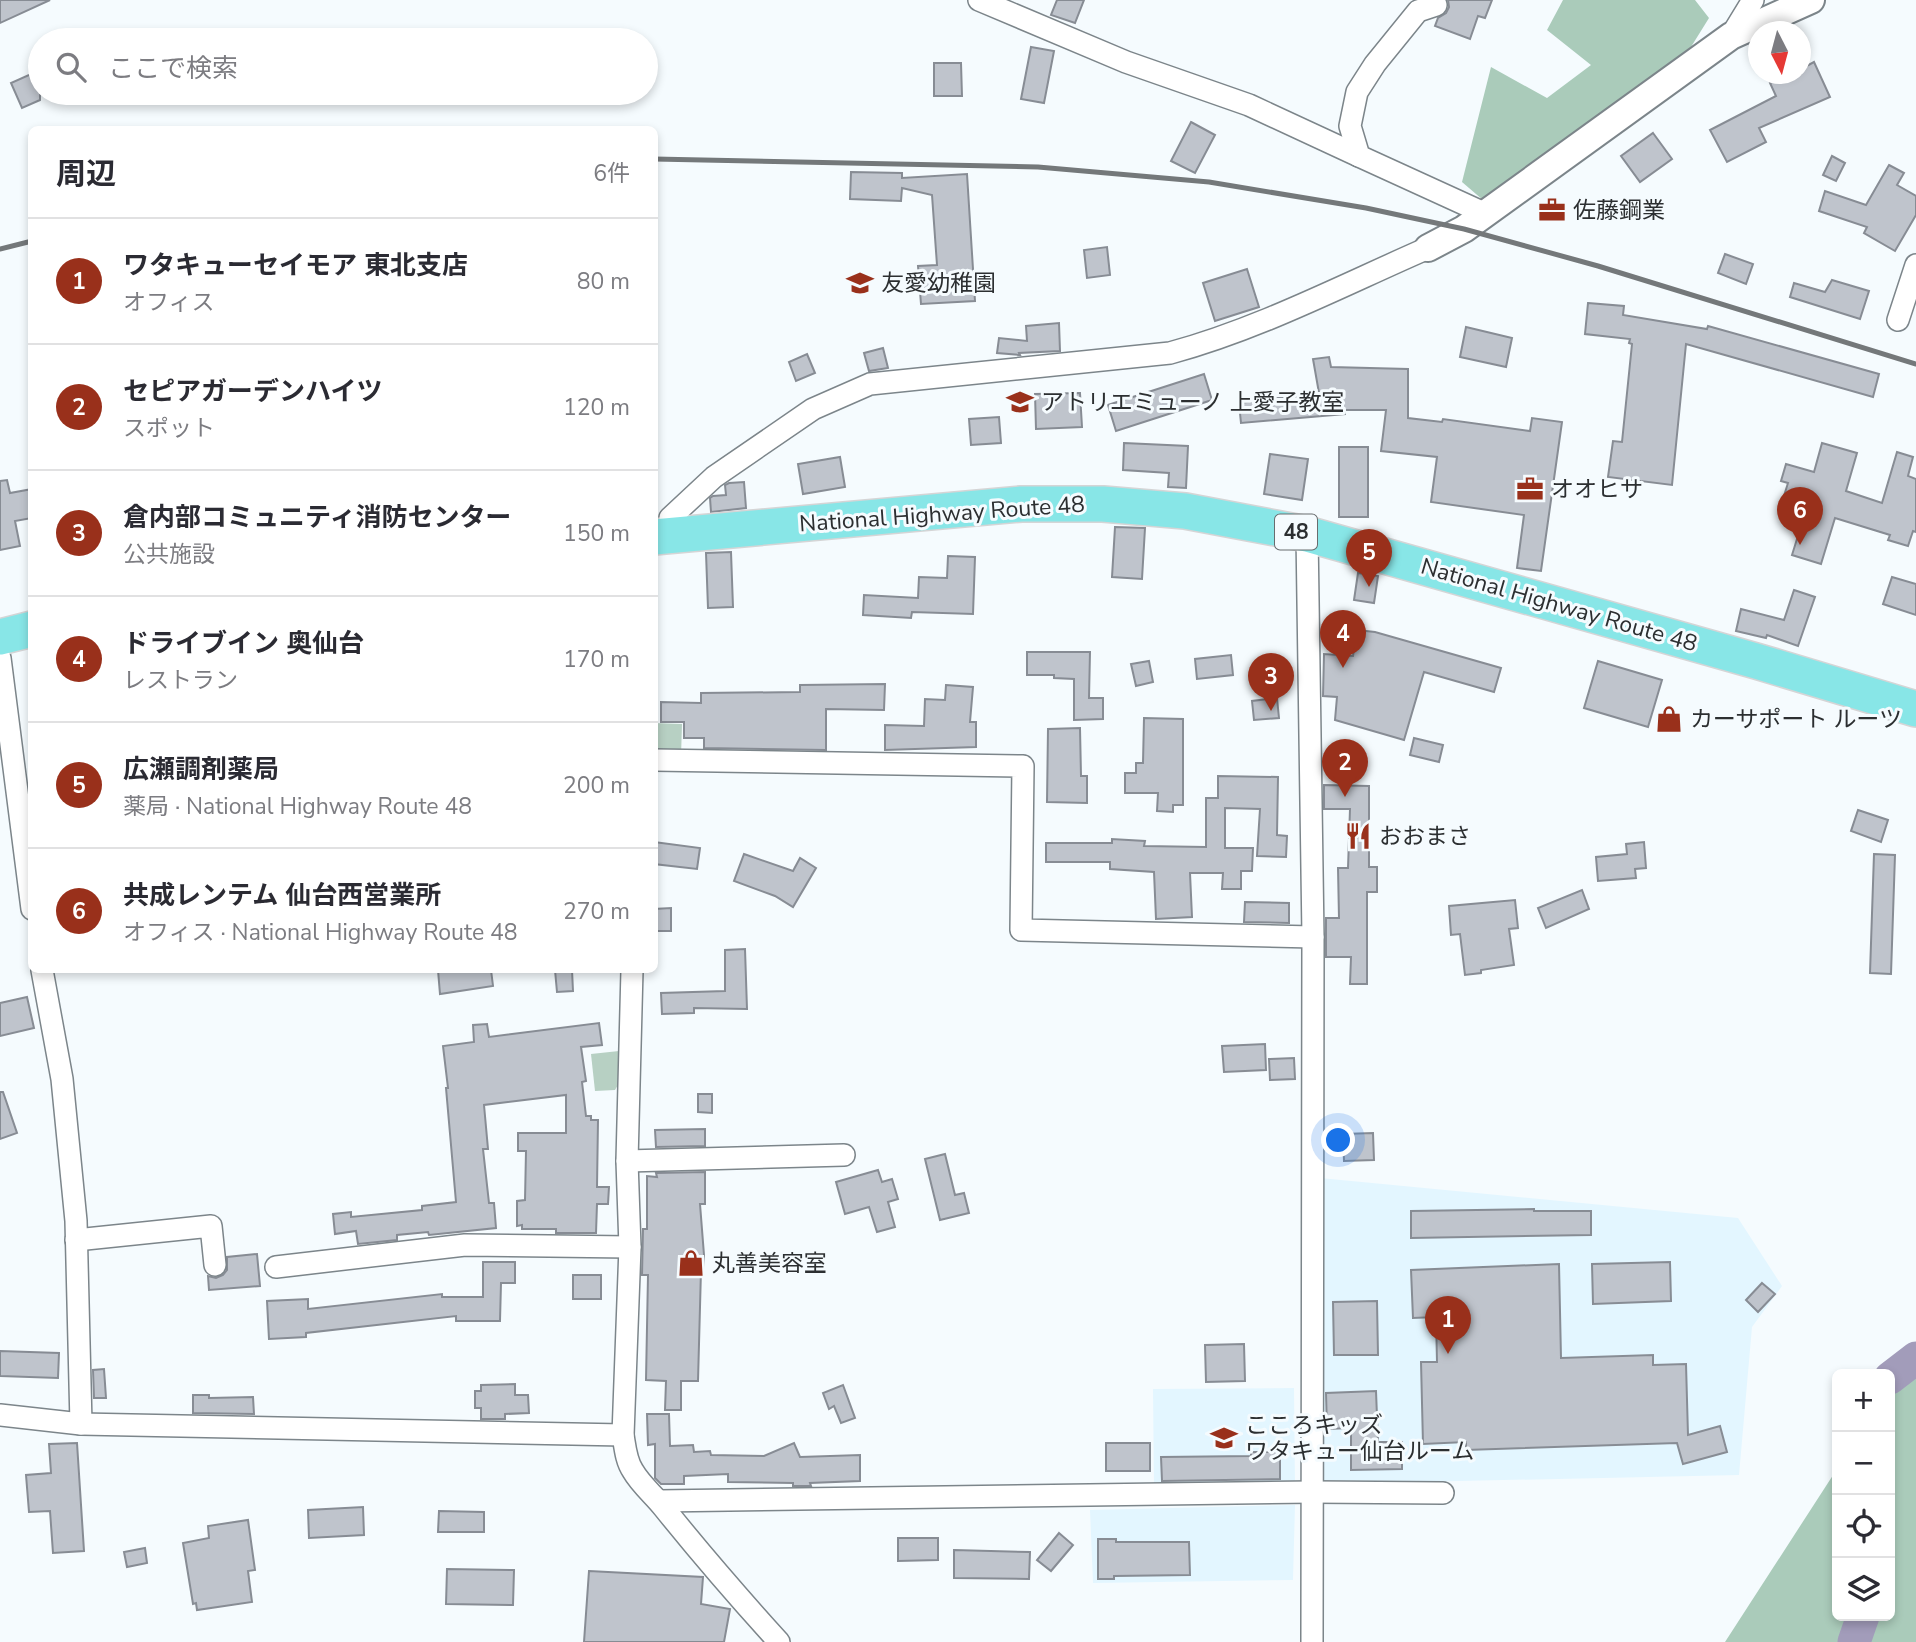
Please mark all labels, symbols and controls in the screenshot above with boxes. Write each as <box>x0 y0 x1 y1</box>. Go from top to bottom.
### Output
north arrow <box>1748 21 1811 84</box>
search box <box>28 28 658 105</box>
icon: search <box>52 48 90 86</box>
text: ここで検索 <box>108 51 238 86</box>
text: 周辺 <box>56 154 116 195</box>
text: 6件 <box>593 158 630 189</box>
office icon: 佐藤鋼業 <box>1537 195 1567 225</box>
place label: 佐藤鋼業 <box>1573 195 1665 226</box>
text: ワタキューセイモア 東北支店 <box>123 248 468 283</box>
text: 1 <box>72 266 86 297</box>
text: 80 m <box>577 266 630 297</box>
school or university icon: 友愛幼稚園 <box>845 268 875 298</box>
place label: 友愛幼稚園 <box>881 268 996 299</box>
text: オフィス <box>123 287 215 318</box>
text: セピアガーデンハイツ <box>123 374 382 409</box>
school or university icon: アトリエミューノ 上愛子教室 <box>1005 387 1035 417</box>
place label: アトリエミューノ 上愛子教室 <box>1041 387 1345 418</box>
text: 2 <box>72 392 86 423</box>
text: 120 m <box>563 392 630 423</box>
text: スポット <box>123 413 215 444</box>
office icon: オオヒサ <box>1515 474 1545 504</box>
place label: オオヒサ <box>1551 474 1643 505</box>
pin: 6 <box>1777 487 1823 545</box>
street label: National Highway Route 48 <box>798 489 1086 539</box>
text: 倉内部コミュニティ消防センター <box>123 500 511 535</box>
road number: 48 <box>1275 514 1317 550</box>
text: 3 <box>72 518 86 549</box>
text: 150 m <box>563 518 630 549</box>
pin: 5 <box>1346 529 1392 587</box>
text: 公共施設 <box>123 539 215 570</box>
street label: National Highway Route 48 <box>1417 551 1701 659</box>
pin: 4 <box>1320 610 1366 668</box>
text: ドライブイン 奥仙台 <box>123 626 364 661</box>
text: 4 <box>72 644 86 675</box>
text: 170 m <box>563 644 630 675</box>
pin: 3 <box>1248 653 1294 711</box>
text: レストラン <box>123 665 238 696</box>
shop icon: カーサポート ルーツ <box>1654 704 1684 734</box>
place label: カーサポート ルーツ <box>1690 704 1902 735</box>
pin: 2 <box>1322 739 1368 797</box>
text: 広瀬調剤薬局 <box>123 752 279 787</box>
text: 5 <box>72 770 86 801</box>
text: 200 m <box>563 770 630 801</box>
text: 薬局 · National Highway Route 48 <box>123 791 472 822</box>
restaurant icon: おおまさ <box>1343 821 1373 851</box>
place label: おおまさ <box>1379 821 1471 852</box>
text: 共成レンテム 仙台西営業所 <box>123 878 441 913</box>
text: 6 <box>72 896 86 927</box>
text: 270 m <box>563 896 630 927</box>
text: オフィス · National Highway Route 48 <box>123 917 518 948</box>
your location <box>1321 1123 1355 1157</box>
shop icon: 丸善美容室 <box>676 1248 706 1278</box>
place label: 丸善美容室 <box>712 1248 827 1279</box>
pin: 1 <box>1425 1296 1471 1354</box>
map controls <box>1832 1369 1895 1621</box>
button: + <box>1832 1369 1895 1432</box>
place label: こころキッズ ワタキュー仙台ルーム <box>1245 1410 1474 1467</box>
school or university icon: こころキッズ ワタキュー仙台ルーム <box>1209 1423 1239 1453</box>
button: − <box>1832 1432 1895 1495</box>
button: locate <box>1832 1495 1895 1558</box>
button: layers <box>1832 1558 1895 1621</box>

